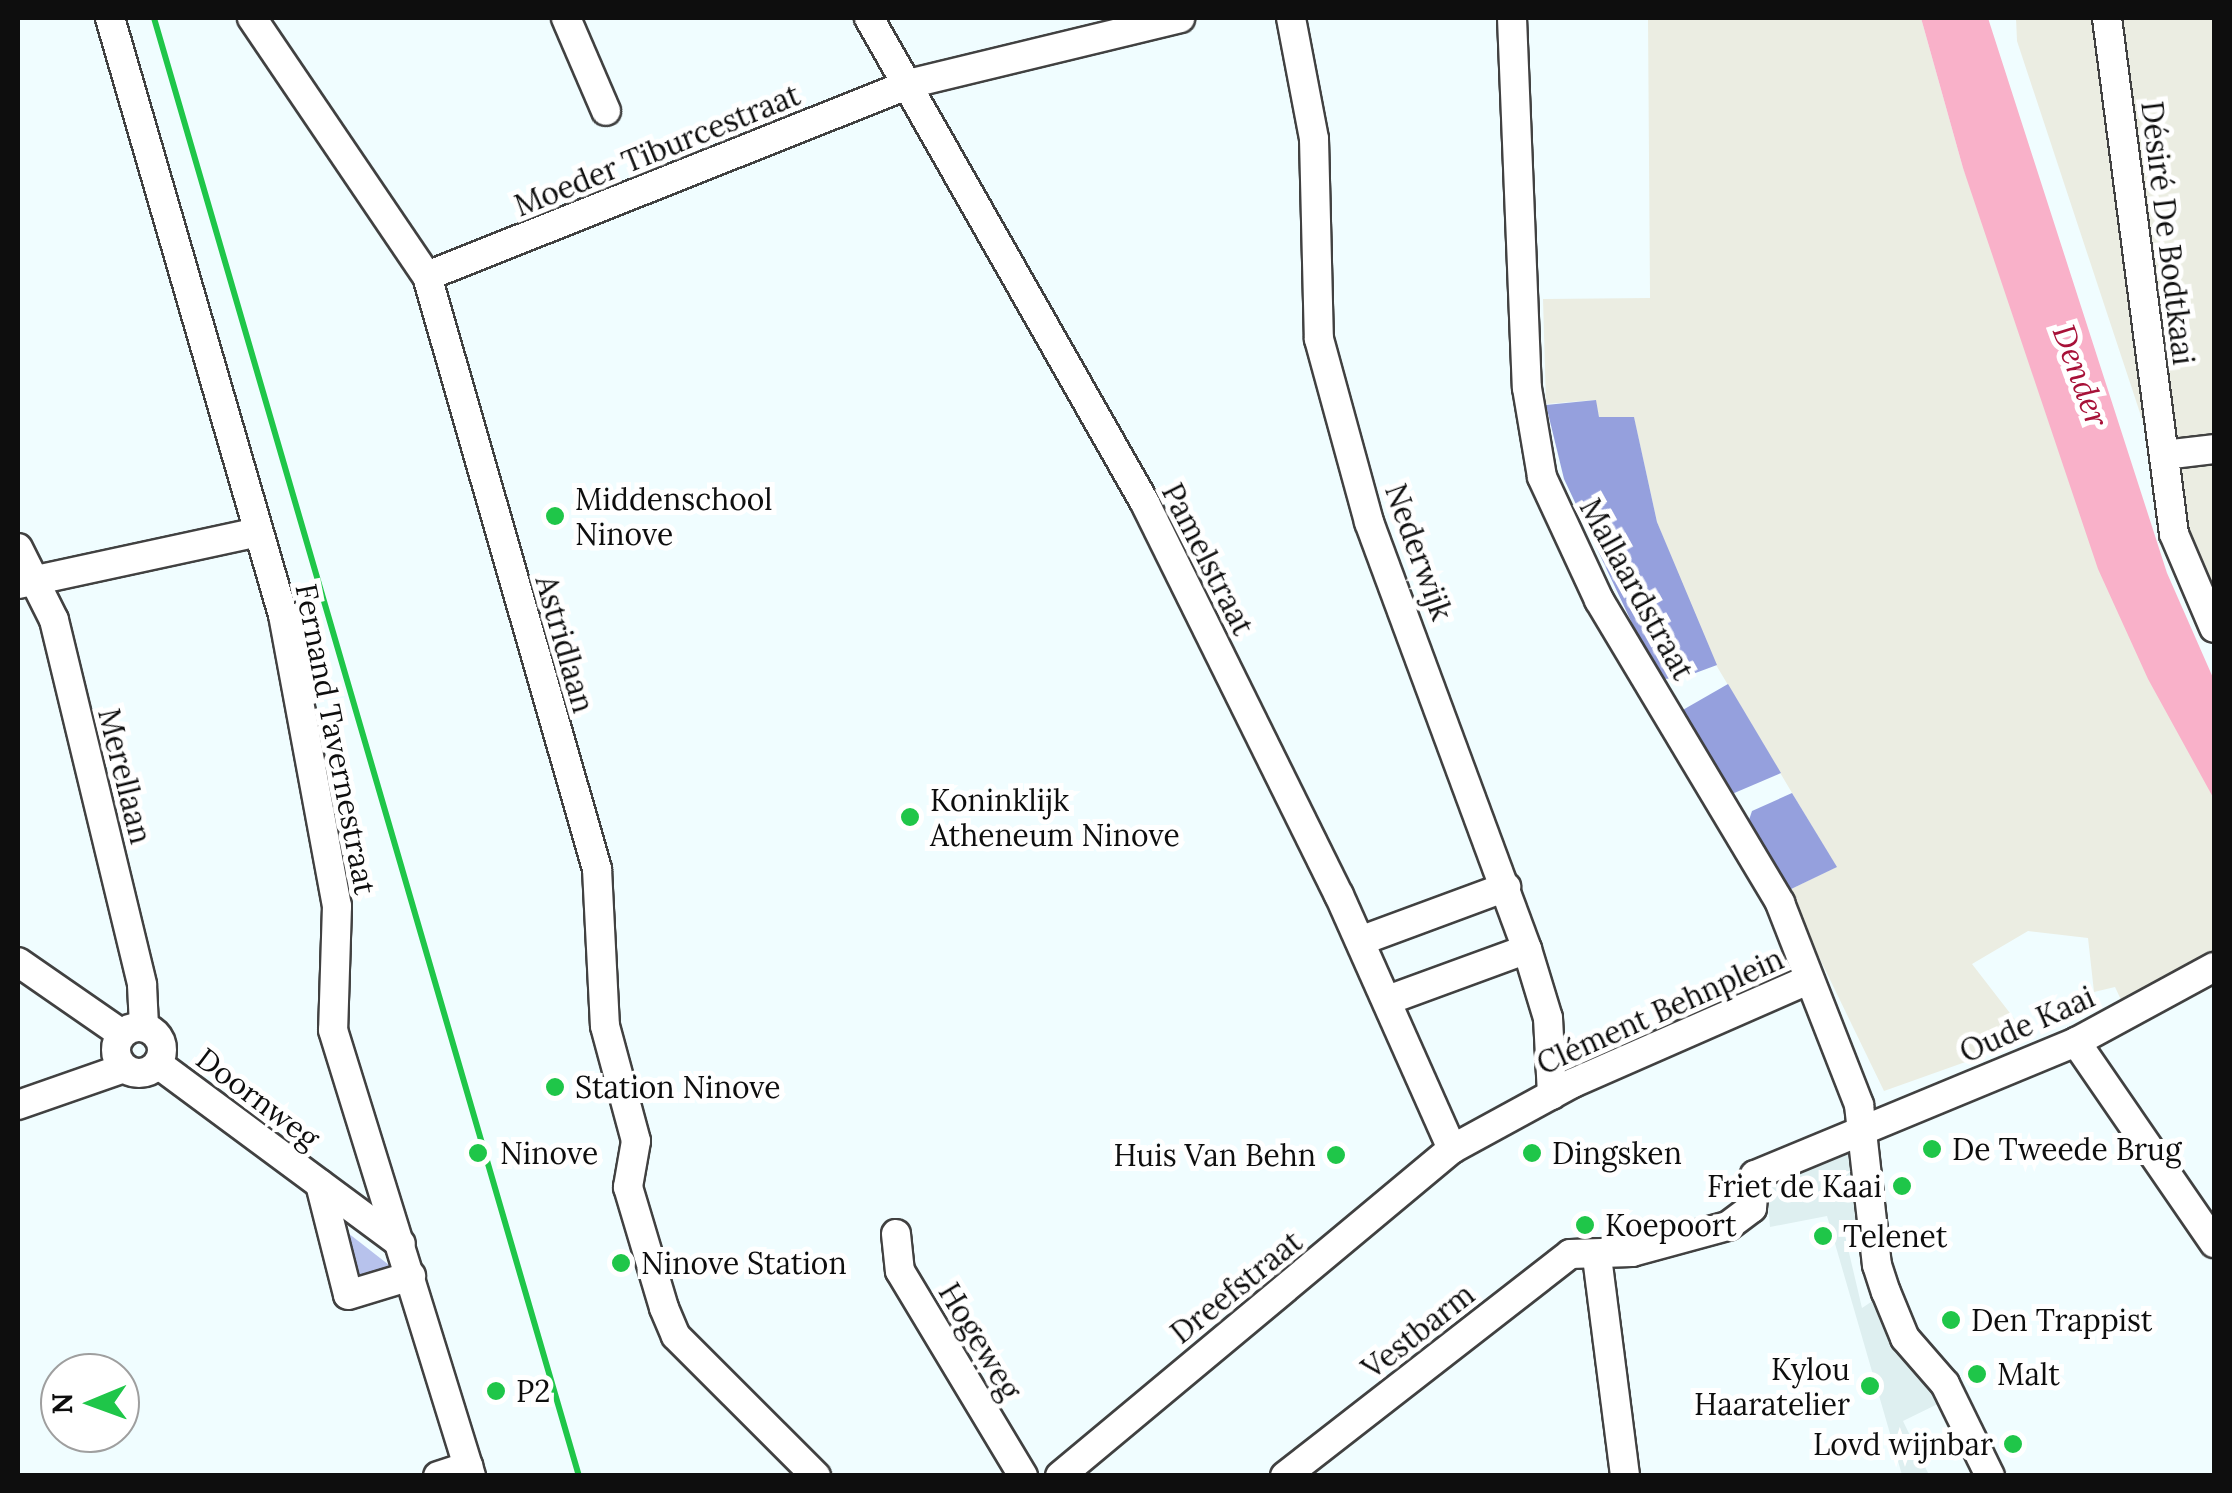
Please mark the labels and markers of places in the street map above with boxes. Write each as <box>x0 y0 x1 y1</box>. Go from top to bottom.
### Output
place label: Middenschool Ninove <box>575 481 772 552</box>
marker: Middenschool Ninove <box>544 505 566 527</box>
place label: Koninklijk Atheneum Ninove <box>930 782 1180 852</box>
marker: Koninklijk Atheneum Ninove <box>899 806 921 828</box>
place label: Station Ninove <box>575 1069 781 1105</box>
marker: Station Ninove <box>544 1076 566 1098</box>
place label: De Tweede Brug <box>1952 1131 2182 1167</box>
place label: Ninove <box>500 1135 598 1171</box>
place label: Dingsken <box>1552 1135 1682 1171</box>
place label: Huis Van Behn <box>1114 1137 1316 1173</box>
marker: De Tweede Brug <box>1921 1138 1943 1160</box>
marker: Ninove <box>465 1140 491 1166</box>
marker: Dingsken <box>1521 1142 1543 1164</box>
marker: Huis Van Behn <box>1325 1144 1347 1166</box>
place label: Friet de Kaai <box>1707 1168 1882 1204</box>
marker: Friet de Kaai <box>1891 1175 1913 1197</box>
place label: Koepoort <box>1605 1207 1737 1243</box>
marker: Koepoort <box>1574 1214 1596 1236</box>
place label: Telenet <box>1843 1218 1947 1254</box>
marker: Telenet <box>1812 1225 1834 1247</box>
place label: Ninove Station <box>641 1245 847 1281</box>
marker: Ninove Station <box>610 1252 632 1274</box>
place label: Den Trappist <box>1971 1302 2152 1338</box>
marker: Den Trappist <box>1940 1309 1962 1331</box>
place label: Kylou Haaratelier <box>1694 1351 1850 1422</box>
place label: Malt <box>1997 1356 2060 1392</box>
marker: Malt <box>1966 1363 1988 1385</box>
place label: P2 <box>516 1373 550 1409</box>
marker: Kylou Haaratelier <box>1859 1375 1881 1397</box>
marker: P2 <box>485 1380 507 1402</box>
place label: Lovd wijnbar <box>1813 1426 1993 1462</box>
marker: Lovd wijnbar <box>2002 1433 2024 1455</box>

